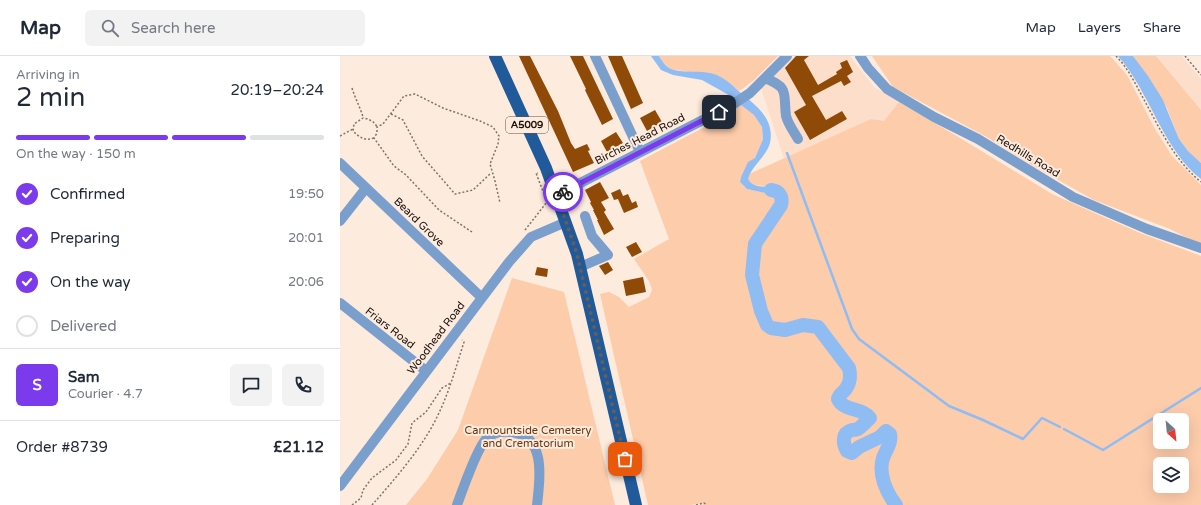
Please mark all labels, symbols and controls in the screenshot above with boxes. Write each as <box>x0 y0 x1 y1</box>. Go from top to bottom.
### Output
search box <box>85 10 365 46</box>
text: Map <box>20 17 61 39</box>
icon: search <box>99 17 121 39</box>
text: Search here <box>131 19 215 37</box>
text: Map <box>1026 19 1056 36</box>
text: Layers <box>1078 19 1121 36</box>
text: Share <box>1143 19 1181 36</box>
text: Arriving in <box>16 67 80 83</box>
text: 20:19–20:24 <box>231 81 324 99</box>
text: 2 min <box>16 82 85 113</box>
pin <box>702 95 736 129</box>
icon: home <box>708 101 730 123</box>
street label: Birches Head Road <box>593 111 687 167</box>
road number: A5009 <box>506 117 548 133</box>
street label: Redhills Road <box>994 132 1062 180</box>
text: On the way · 150 m <box>16 146 136 162</box>
courier <box>543 172 583 212</box>
icon: bike <box>552 181 574 203</box>
icon: check <box>16 183 38 205</box>
text: Confirmed <box>50 185 125 203</box>
text: 19:50 <box>288 186 324 202</box>
street label: Beard Grove <box>391 195 447 249</box>
icon: check <box>16 227 38 249</box>
text: Preparing <box>50 229 120 247</box>
text: 20:01 <box>288 230 324 246</box>
icon: check <box>16 271 38 293</box>
text: On the way <box>50 273 130 291</box>
text: 20:06 <box>288 274 324 290</box>
street label: Woodhead Road <box>404 299 468 377</box>
street label: Friars Road <box>363 305 417 351</box>
text: Delivered <box>50 317 117 335</box>
button: chat <box>230 364 272 406</box>
button: phone <box>282 364 324 406</box>
text: Sam <box>68 368 99 386</box>
text: S <box>32 376 42 394</box>
text: Courier · 4.7 <box>68 386 143 402</box>
north arrow <box>1153 413 1189 449</box>
map controls <box>1153 413 1189 493</box>
park label: Carmountside Cemetery and Crematorium <box>465 424 592 450</box>
text: Order #8739 <box>16 438 108 456</box>
text: £21.12 <box>273 438 324 456</box>
pin <box>608 442 642 476</box>
icon: bag <box>614 448 636 470</box>
button: layers <box>1153 457 1189 493</box>

